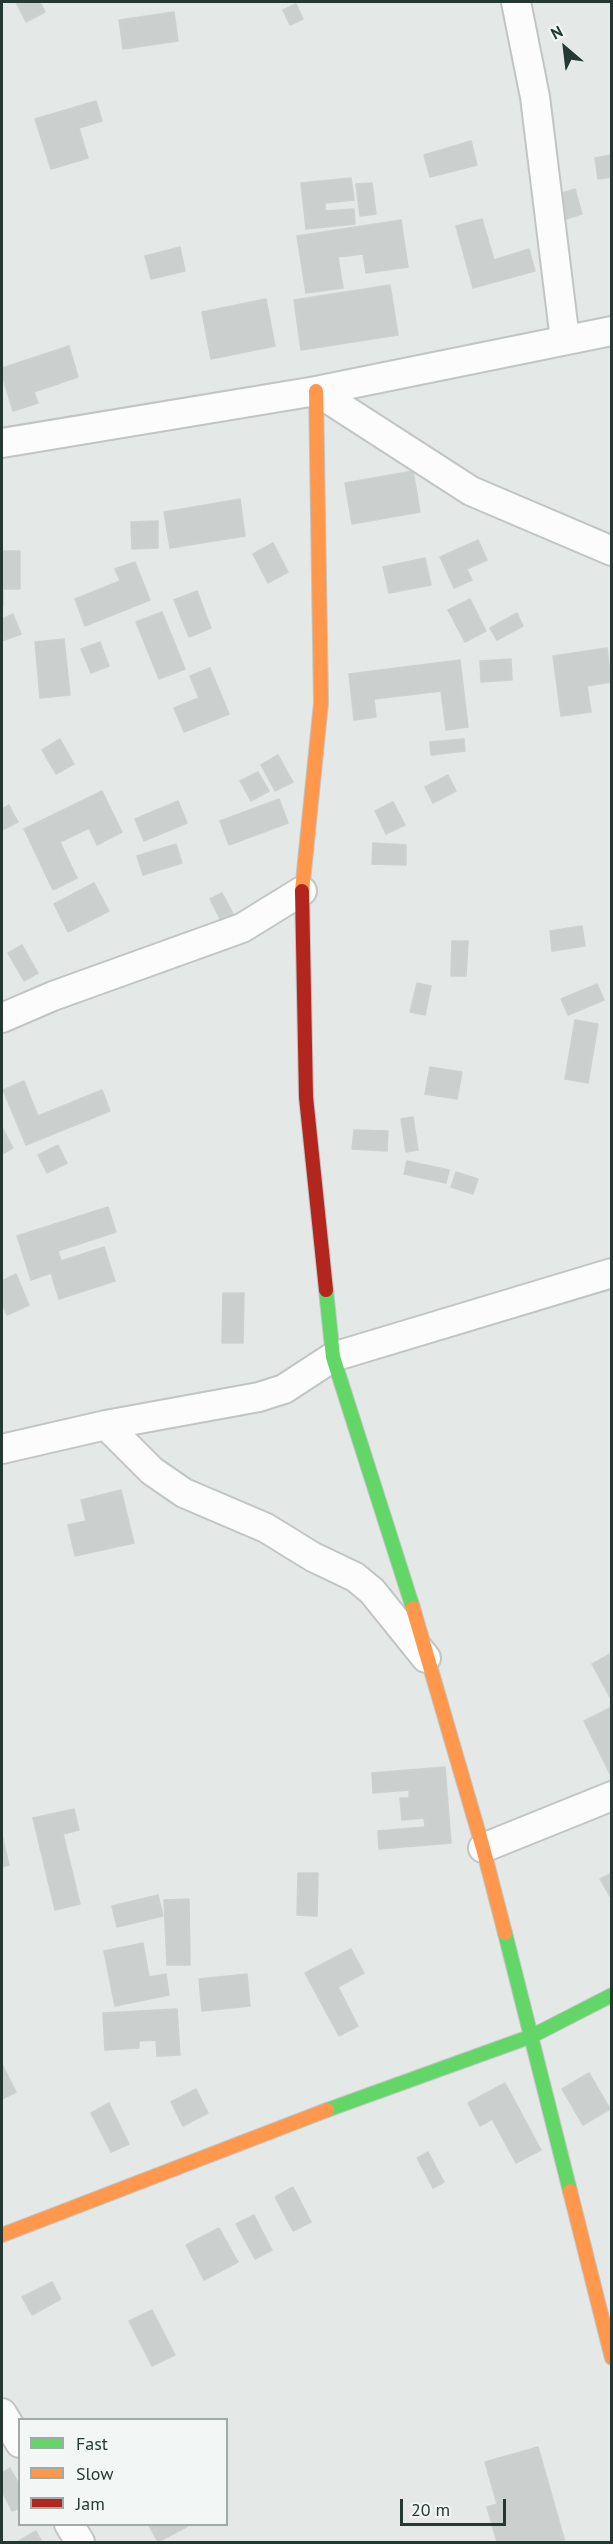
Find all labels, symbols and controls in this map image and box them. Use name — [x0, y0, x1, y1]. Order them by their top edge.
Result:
north arrow — [535, 18, 595, 78]
text: N — [547, 21, 566, 43]
legend — [18, 2418, 228, 2526]
text: Fast — [76, 2432, 108, 2455]
text: Slow — [76, 2462, 114, 2485]
scale bar — [403, 2487, 510, 2525]
text: Jam — [76, 2492, 105, 2515]
text: 20 m — [411, 2498, 450, 2521]

